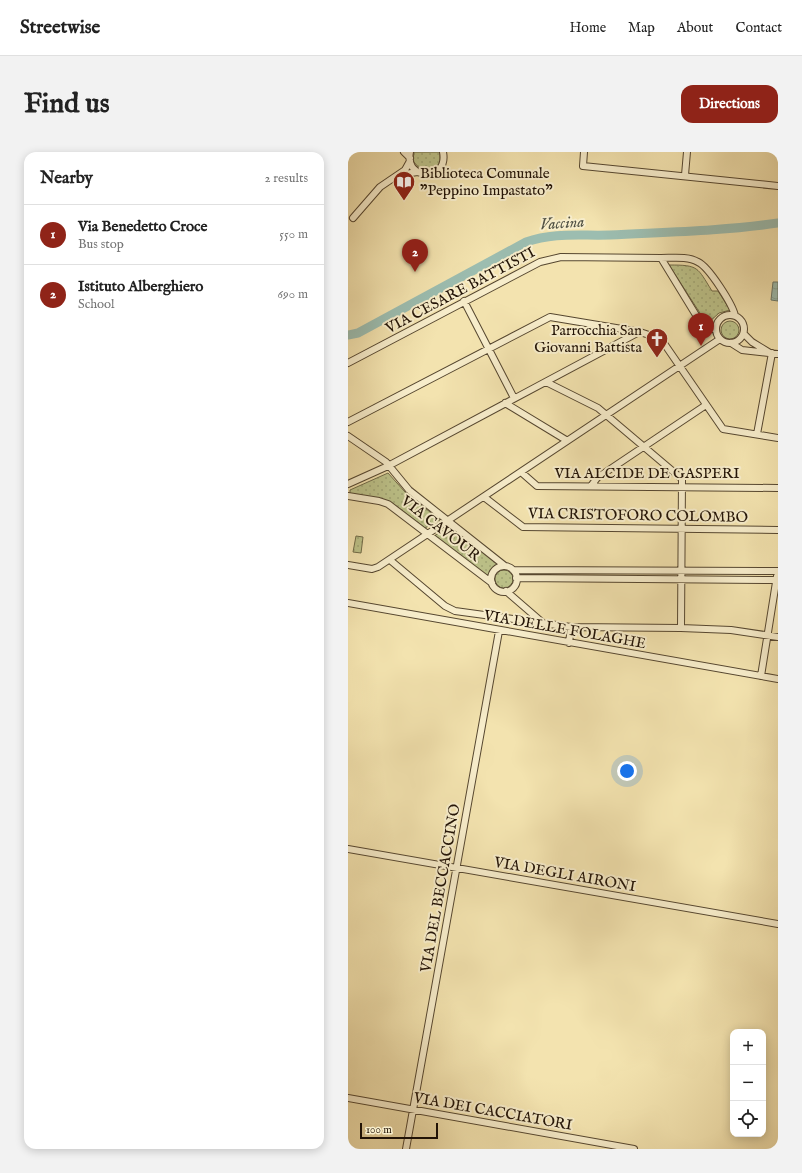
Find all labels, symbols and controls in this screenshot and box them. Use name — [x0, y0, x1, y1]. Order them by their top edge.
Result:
text: Streetwise — [20, 16, 100, 40]
text: Home — [570, 19, 606, 37]
text: Map — [628, 19, 655, 37]
text: About — [677, 19, 713, 37]
text: Contact — [735, 19, 782, 37]
button: Directions — [681, 85, 778, 123]
text: Find us — [24, 87, 110, 122]
place label: Biblioteca Comunale "Peppino Impastato" — [420, 164, 553, 200]
text: Nearby — [40, 168, 93, 189]
library icon: Biblioteca Comunale "Peppino Impastato" — [391, 169, 417, 202]
text: 2 results — [264, 170, 308, 187]
water label: Vaccina — [539, 212, 585, 236]
text: Via Benedetto Croce — [78, 217, 207, 236]
text: 1 — [51, 226, 55, 243]
text: 550 m — [279, 226, 308, 243]
text: Bus stop — [78, 236, 124, 253]
pin: 2 — [402, 239, 428, 272]
street label: VIA CESARE BATTISTI — [381, 243, 539, 338]
text: Istituto Alberghiero — [78, 277, 203, 296]
text: 2 — [50, 286, 56, 303]
text: 690 m — [278, 286, 308, 303]
text: School — [78, 296, 115, 313]
pin: 1 — [688, 313, 714, 346]
place label: Parrocchia San Giovanni Battista — [534, 321, 643, 357]
church icon: Parrocchia San Giovanni Battista — [644, 326, 670, 359]
street label: VIA ALCIDE DE GASPERI — [553, 464, 740, 483]
street label: VIA CAVOUR — [396, 491, 485, 566]
street label: VIA CRISTOFORO COLOMBO — [527, 504, 748, 527]
street label: VIA DELLE FOLAGHE — [481, 606, 648, 653]
your location — [617, 761, 637, 781]
street label: VIA DEL BECCACCINO — [416, 802, 465, 975]
street label: VIA DEGLI AIRONI — [492, 852, 638, 896]
map controls — [730, 1029, 766, 1137]
button: + — [730, 1029, 766, 1065]
button: − — [730, 1065, 766, 1101]
street label: VIA DEI CACCIATORI — [411, 1088, 574, 1135]
button: locate — [730, 1101, 766, 1137]
scale bar — [360, 1121, 438, 1140]
text: 100 m — [366, 1123, 392, 1137]

